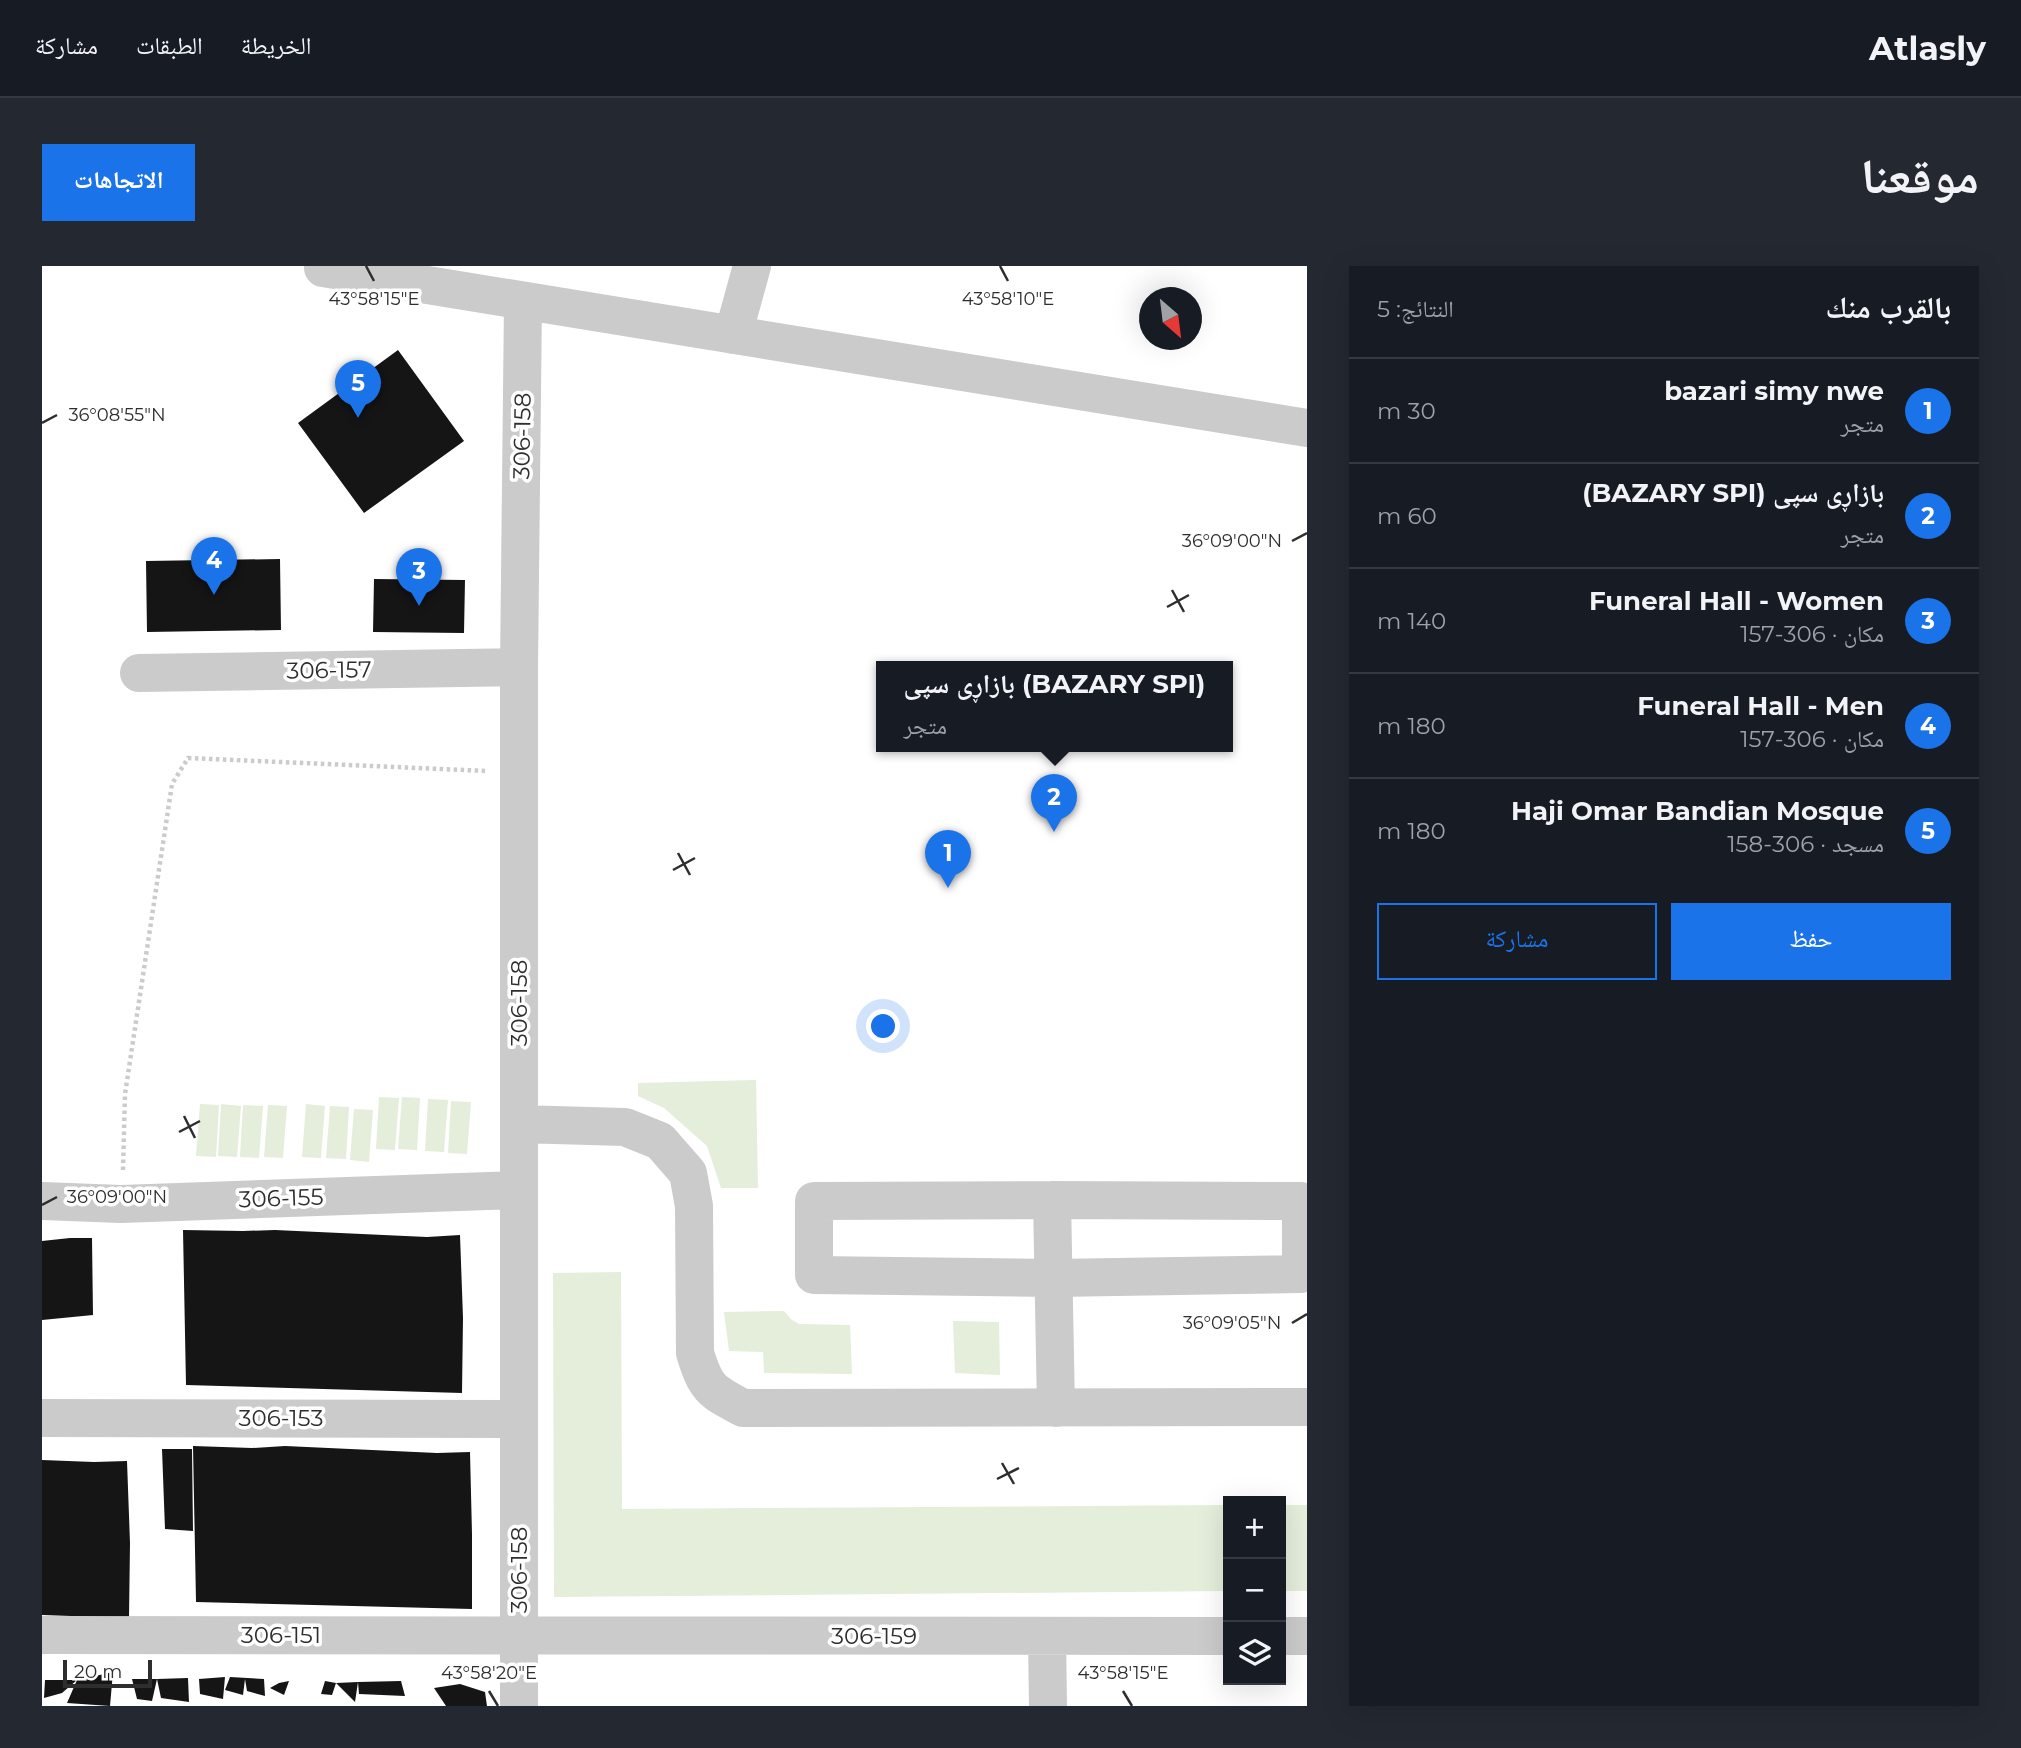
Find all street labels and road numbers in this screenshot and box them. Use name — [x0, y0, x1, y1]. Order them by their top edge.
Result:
street label: 306-158 — [507, 392, 537, 480]
street label: 306-157 — [286, 655, 372, 685]
street label: 306-158 — [505, 960, 533, 1046]
street label: 306-155 — [238, 1183, 324, 1213]
street label: 306-153 — [239, 1404, 323, 1432]
street label: 306-158 — [505, 1527, 533, 1613]
street label: 306-151 — [241, 1621, 321, 1649]
street label: 306-159 — [831, 1622, 917, 1650]

